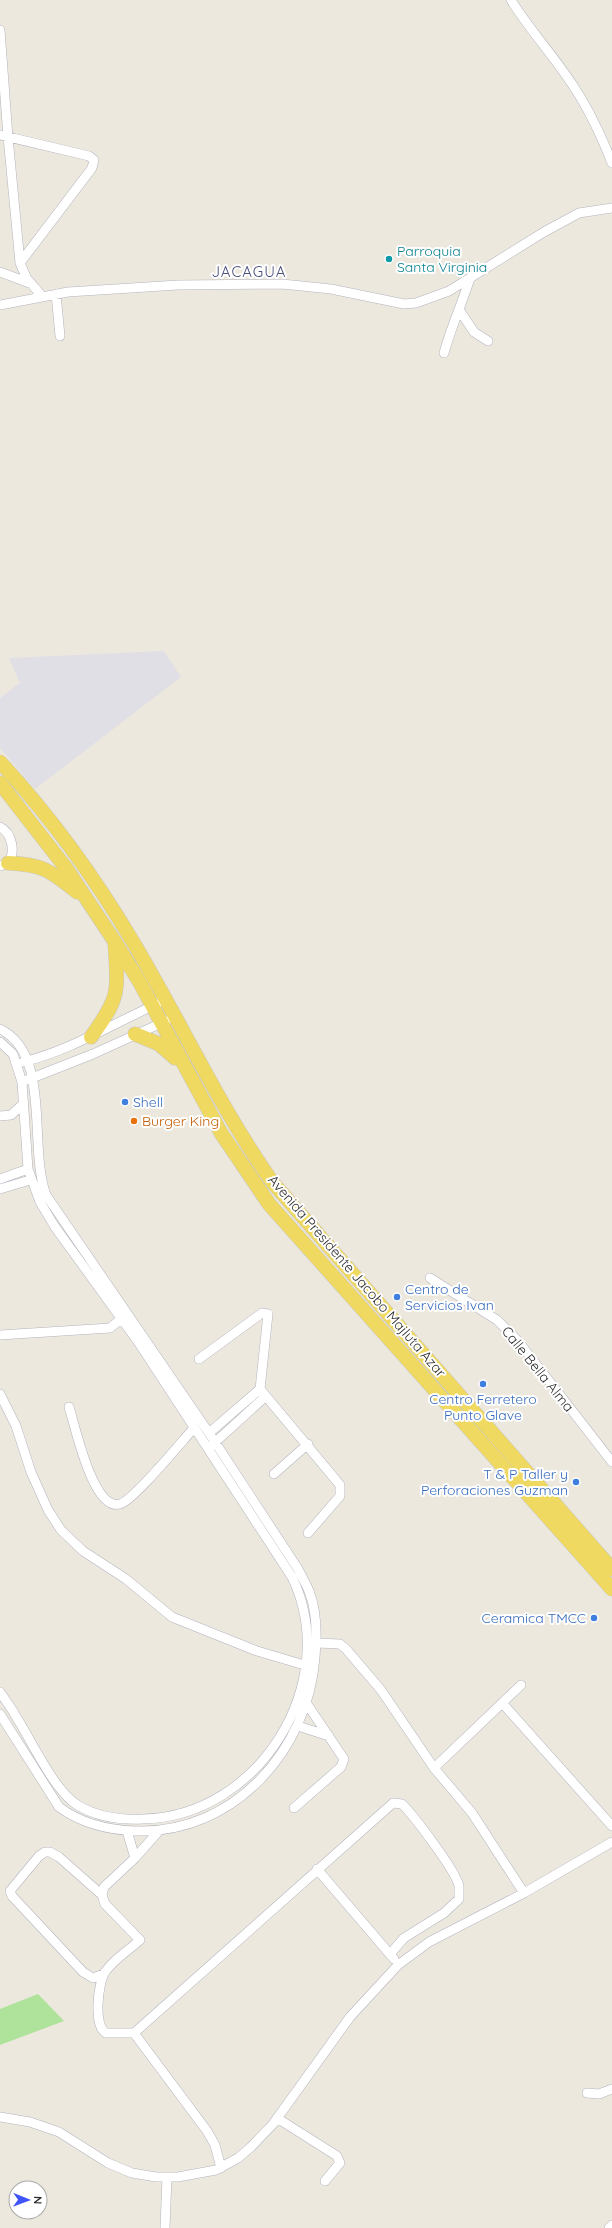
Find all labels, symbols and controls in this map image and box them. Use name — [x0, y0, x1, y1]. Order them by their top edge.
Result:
place label: Parroquia Santa Virginia — [397, 242, 487, 276]
marker: Parroquia Santa Virginia — [384, 254, 394, 264]
district label: JACAGUA — [211, 262, 287, 281]
place label: Shell — [133, 1093, 163, 1111]
marker: Shell — [120, 1097, 130, 1107]
place label: Burger King — [142, 1112, 219, 1130]
marker: Burger King — [129, 1116, 139, 1126]
street label: Avenida Presidente Jacobo Majluta Azar — [264, 1171, 450, 1381]
place label: Centro de Servicios Ivan — [405, 1280, 494, 1314]
marker: Centro de Servicios Ivan — [392, 1292, 402, 1302]
street label: Calle Bella Alma — [498, 1323, 578, 1415]
marker: Centro Ferretero Punto Glave — [478, 1379, 488, 1389]
place label: Centro Ferretero Punto Glave — [429, 1390, 537, 1424]
place label: T & P Taller y Perforaciones Guzman — [421, 1465, 568, 1499]
marker: T & P Taller y Perforaciones Guzman — [571, 1477, 581, 1487]
place label: Ceramica TMCC — [482, 1609, 586, 1627]
marker: Ceramica TMCC — [589, 1613, 599, 1623]
north arrow — [8, 2180, 48, 2220]
text: N — [31, 2196, 45, 2204]

